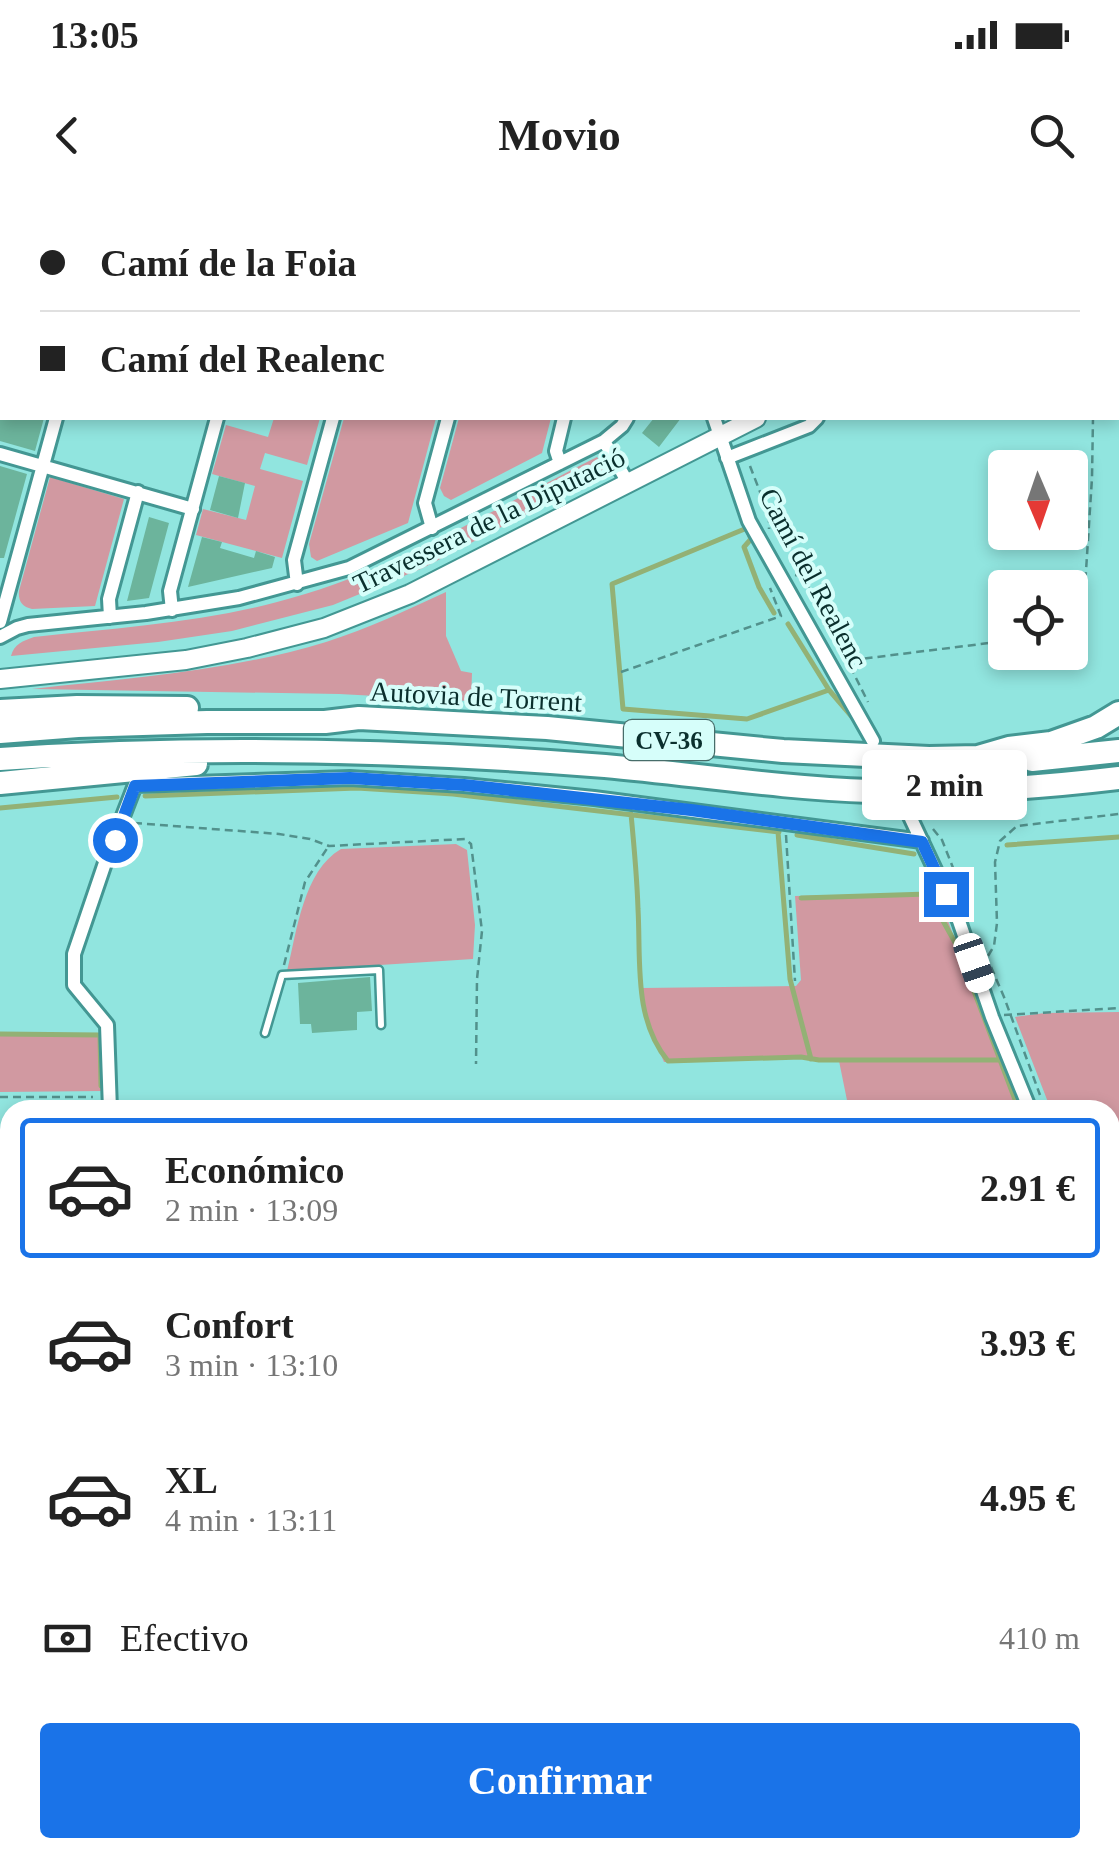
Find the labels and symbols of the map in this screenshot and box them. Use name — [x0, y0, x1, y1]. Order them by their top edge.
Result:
street label: Travessera de la Diputació — [348, 441, 630, 600]
north arrow — [988, 450, 1088, 550]
street label: Camí del Realenc — [753, 483, 874, 673]
street label: Autovia de Torrent — [369, 675, 583, 718]
road number: CV-36 — [624, 720, 714, 760]
callout: 2 min — [864, 749, 1028, 819]
route start — [93, 818, 138, 863]
route end — [924, 872, 969, 917]
car — [950, 930, 998, 996]

